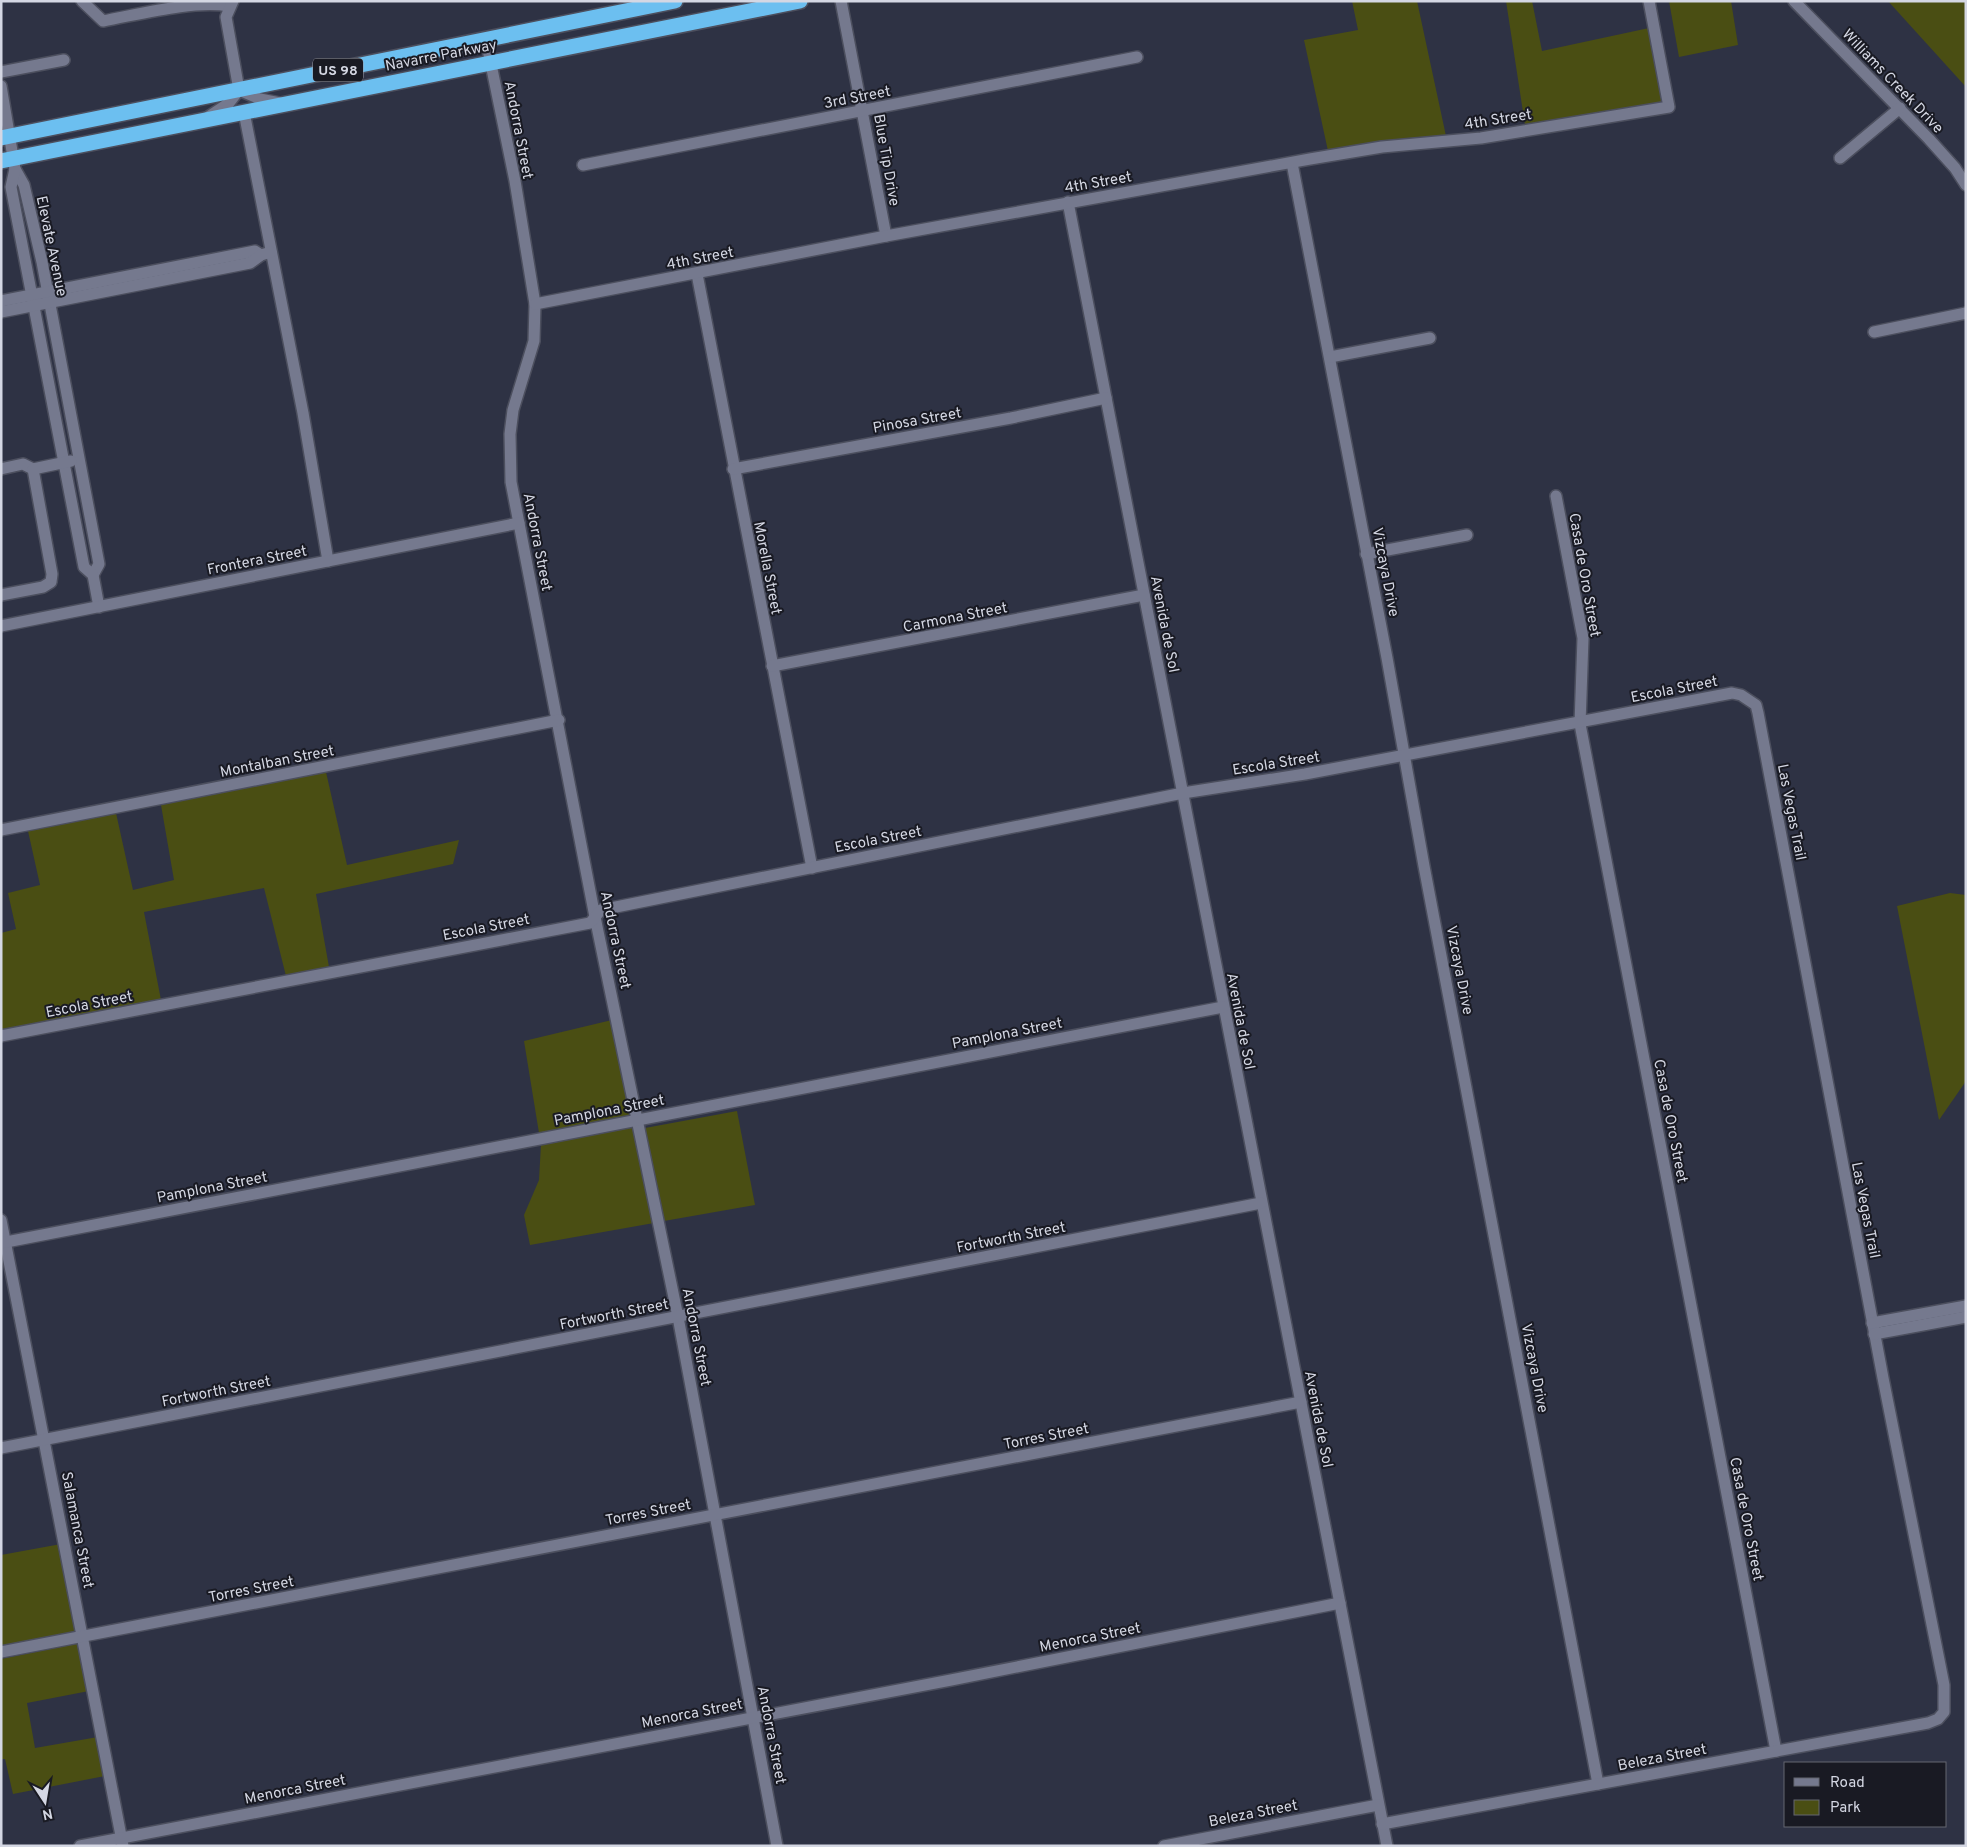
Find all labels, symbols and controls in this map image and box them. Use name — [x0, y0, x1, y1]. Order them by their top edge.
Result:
street label: Williams Creek Drive — [1837, 26, 1947, 138]
street label: Navarre Parkway — [384, 36, 499, 77]
road number: US 98 — [313, 58, 363, 82]
street label: Andorra Street — [499, 80, 536, 181]
street label: 3rd Street — [822, 83, 892, 114]
street label: 4th Street — [1463, 106, 1533, 135]
street label: Blue Tip Drive — [868, 113, 903, 208]
street label: 4th Street — [1063, 168, 1133, 199]
street label: Elevate Avenue — [31, 194, 70, 298]
street label: 4th Street — [665, 244, 735, 275]
street label: Pinosa Street — [871, 404, 963, 439]
street label: Andorra Street — [518, 492, 555, 593]
street label: Casa de Oro Street — [1563, 512, 1604, 639]
street label: Morella Street — [748, 520, 785, 616]
street label: Vizcaya Drive — [1367, 526, 1403, 619]
street label: Frontera Street — [206, 542, 309, 580]
street label: Avenida de Sol — [1145, 574, 1182, 674]
street label: Carmona Street — [901, 599, 1009, 638]
street label: Escola Street — [1629, 673, 1719, 708]
street label: Montalban Street — [219, 742, 336, 783]
street label: Escola Street — [1231, 748, 1321, 781]
street label: Las Vegas Trail — [1772, 762, 1809, 862]
street label: Escola Street — [833, 823, 923, 858]
street label: Andorra Street — [595, 890, 634, 991]
street label: Escola Street — [441, 911, 531, 946]
street label: Vizcaya Drive — [1441, 924, 1477, 1017]
street label: Avenida de Sol — [1221, 971, 1258, 1071]
street label: Escola Street — [44, 988, 134, 1023]
street label: Pamplona Street — [950, 1014, 1064, 1054]
street label: Casa de Oro Street — [1648, 1058, 1691, 1185]
street label: Pamplona Street — [552, 1091, 666, 1131]
street label: Las Vegas Trail — [1846, 1160, 1883, 1260]
street label: Pamplona Street — [155, 1168, 269, 1208]
street label: Fortworth Street — [955, 1219, 1067, 1258]
street label: Andorra Street — [677, 1287, 714, 1388]
street label: Fortworth Street — [558, 1296, 670, 1335]
street label: Vizcaya Drive — [1516, 1322, 1552, 1415]
street label: Avenida de Sol — [1299, 1369, 1336, 1469]
street label: Fortworth Street — [160, 1373, 272, 1412]
street label: Torres Street — [1002, 1420, 1091, 1455]
street label: Casa de Oro Street — [1724, 1456, 1767, 1583]
street label: Salamanca Street — [56, 1470, 97, 1590]
street label: Torres Street — [604, 1496, 693, 1531]
street label: Torres Street — [207, 1573, 296, 1608]
street label: Menorca Street — [1038, 1619, 1143, 1658]
street label: Andorra Street — [752, 1685, 789, 1786]
street label: Menorca Street — [640, 1695, 745, 1734]
street label: Beleza Street — [1616, 1741, 1708, 1776]
legend — [1784, 1762, 1947, 1827]
street label: Menorca Street — [243, 1771, 348, 1810]
text: Road — [1830, 1774, 1865, 1793]
north arrow — [20, 1777, 70, 1827]
street label: Beleza Street — [1207, 1797, 1299, 1832]
text: Park — [1830, 1799, 1861, 1818]
text: N — [41, 1804, 54, 1823]

